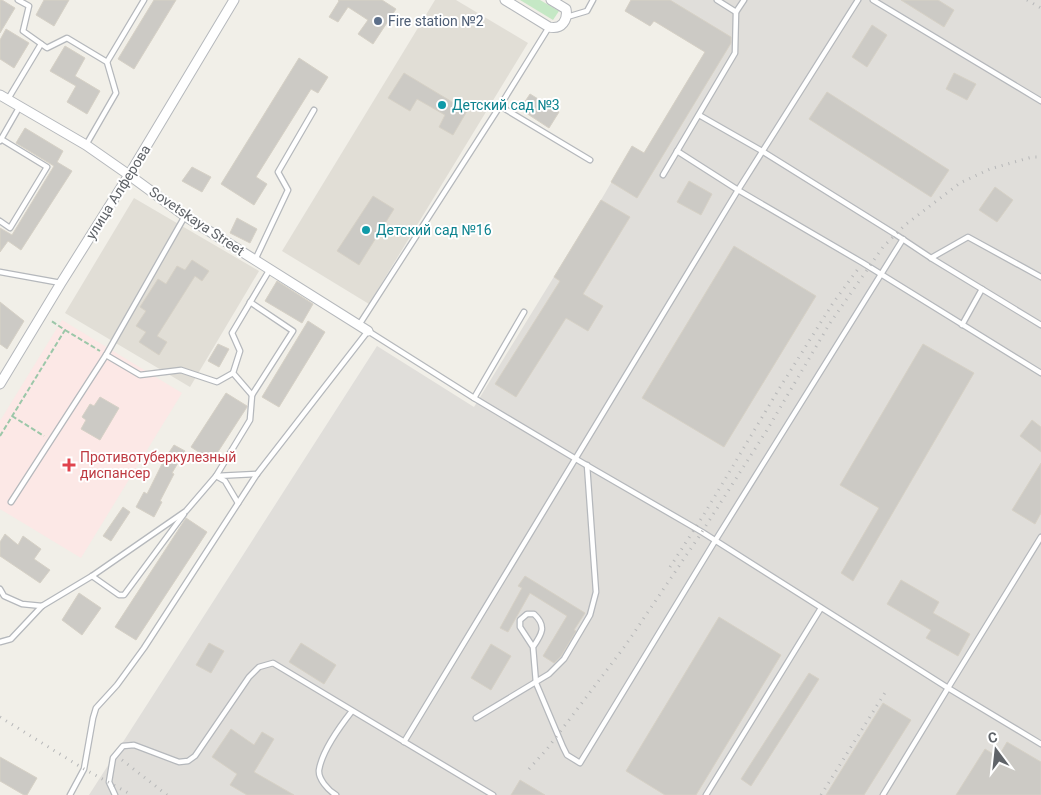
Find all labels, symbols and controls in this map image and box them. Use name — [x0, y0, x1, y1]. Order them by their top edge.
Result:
place label: Fire station №2 — [388, 13, 484, 29]
marker: Fire station №2 — [372, 15, 384, 27]
place label: Детский сад №3 — [452, 97, 560, 113]
marker: Детский сад №3 — [436, 99, 448, 111]
street label: улица Алферова — [83, 142, 153, 242]
street label: Sovetskaya Street — [146, 183, 248, 259]
place label: Детский сад №16 — [376, 222, 492, 238]
marker: Детский сад №16 — [360, 224, 372, 236]
place label: Противотуберкулезный диспансер — [80, 449, 236, 481]
marker: Противотуберкулезный диспансер — [62, 458, 76, 472]
north arrow — [971, 725, 1021, 775]
text: С — [986, 729, 999, 746]

